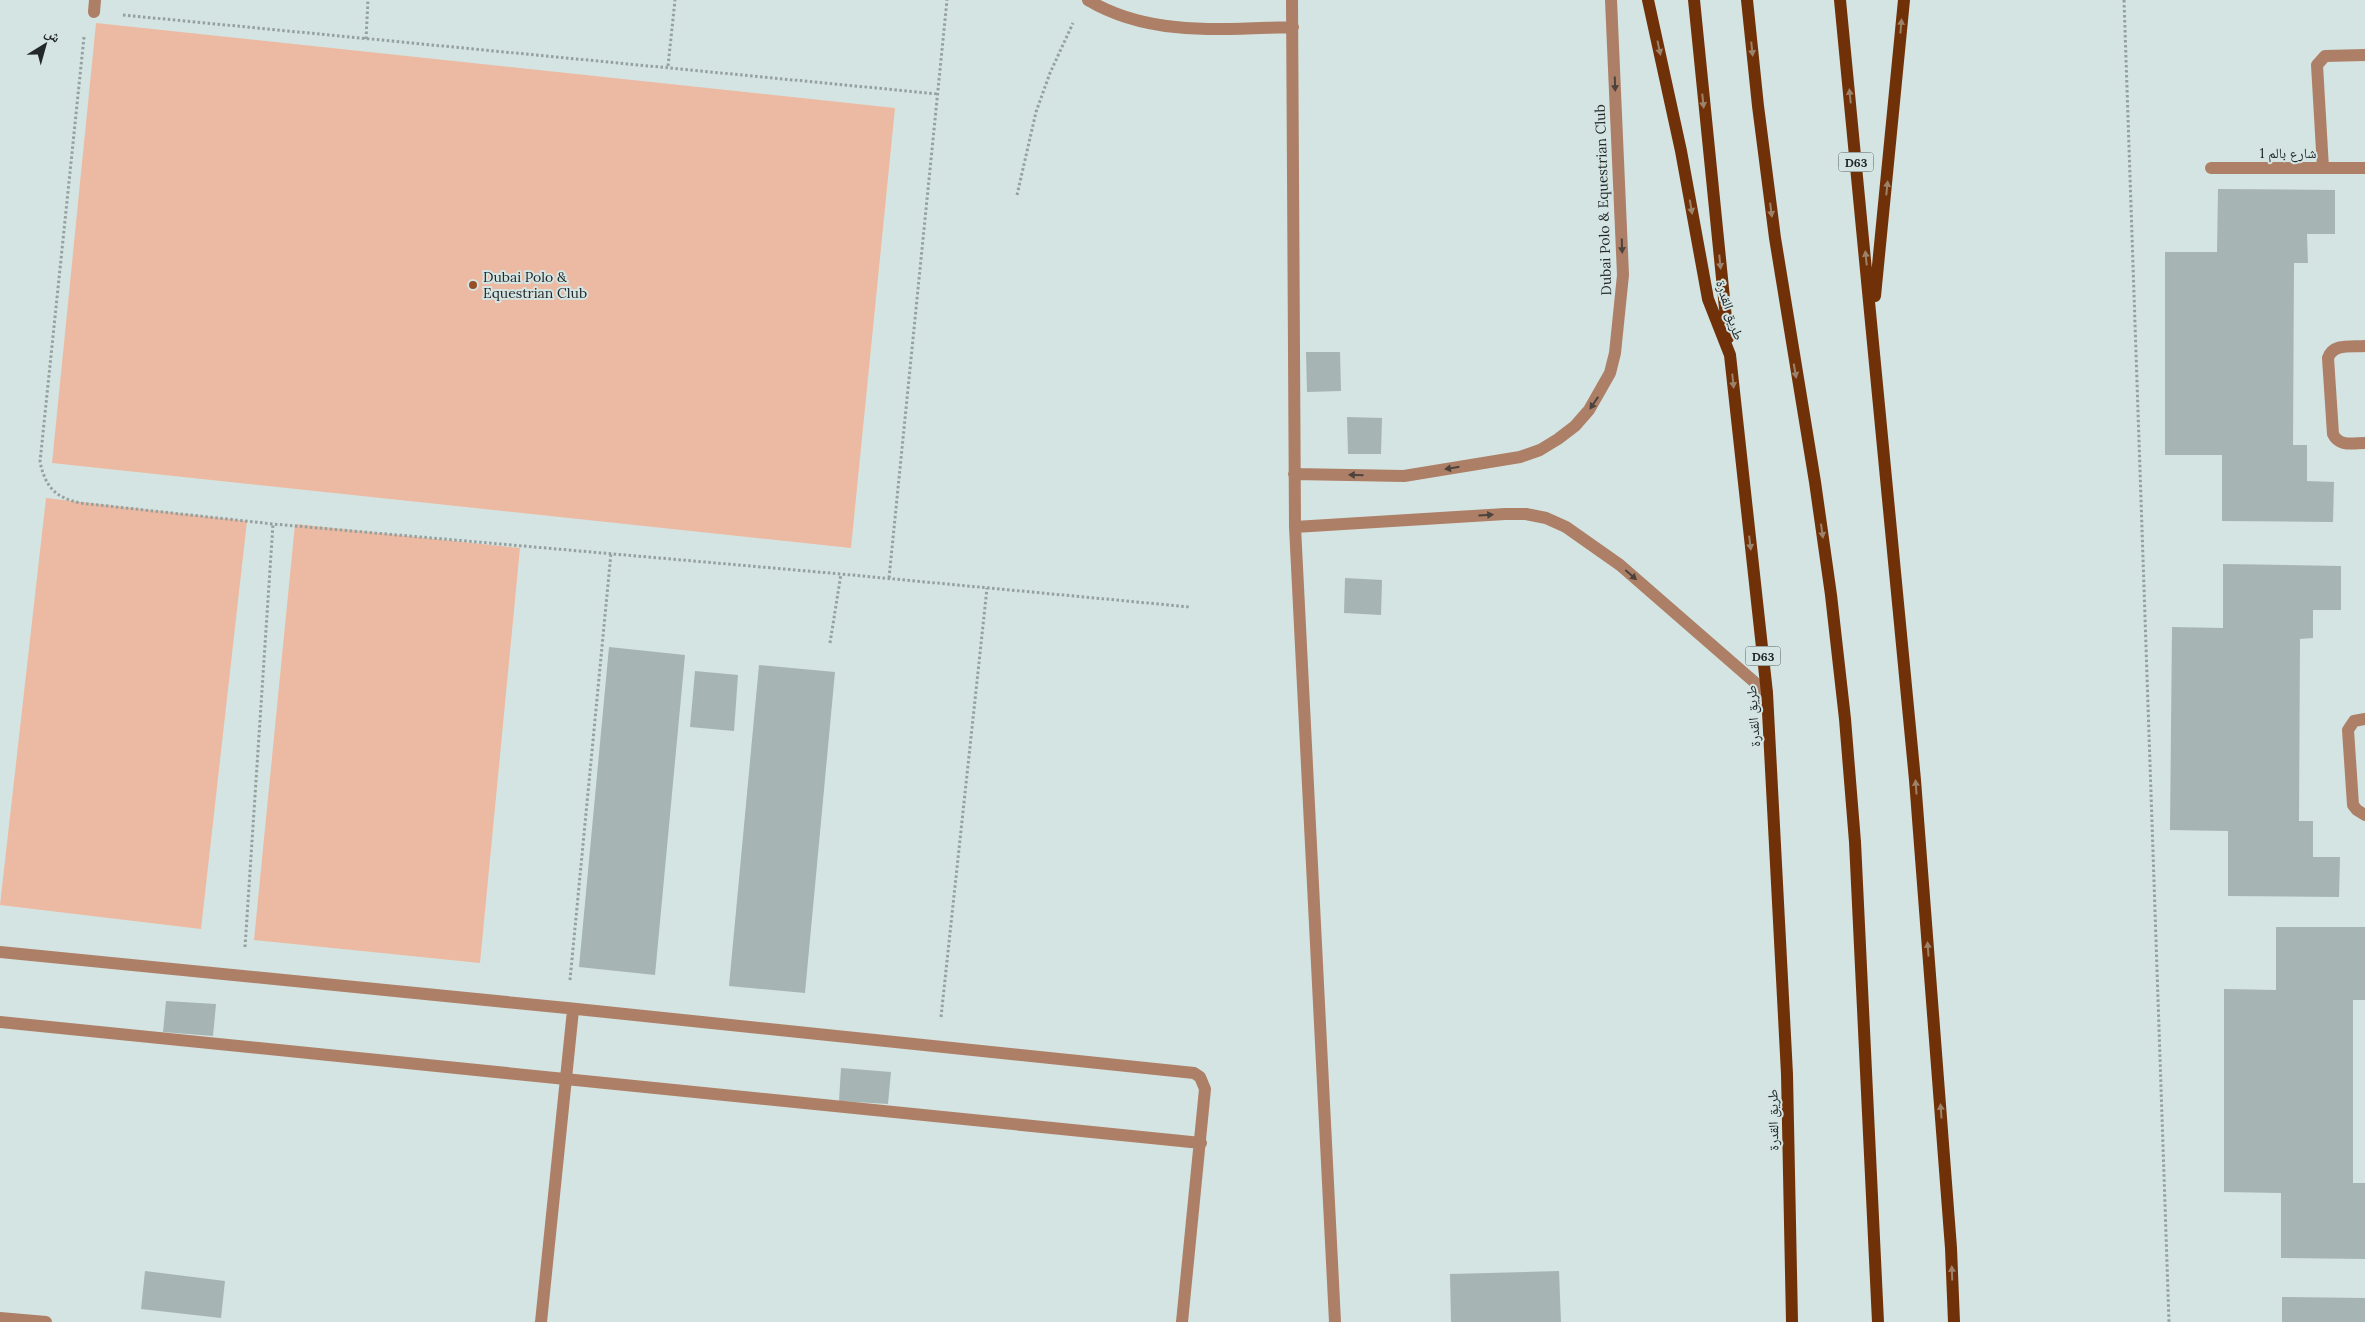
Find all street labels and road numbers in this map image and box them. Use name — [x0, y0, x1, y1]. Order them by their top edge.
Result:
street label: Dubai Polo & Equestrian Club — [1591, 104, 1615, 296]
street label: شارع بالم 1 — [2260, 144, 2316, 163]
road number: D63 — [1838, 152, 1874, 172]
street label: طريق القدرة — [1711, 278, 1748, 342]
road number: D63 — [1746, 646, 1780, 666]
street label: طريق القدرة — [1742, 684, 1765, 747]
street label: طريق القدرة — [1763, 1089, 1784, 1151]

